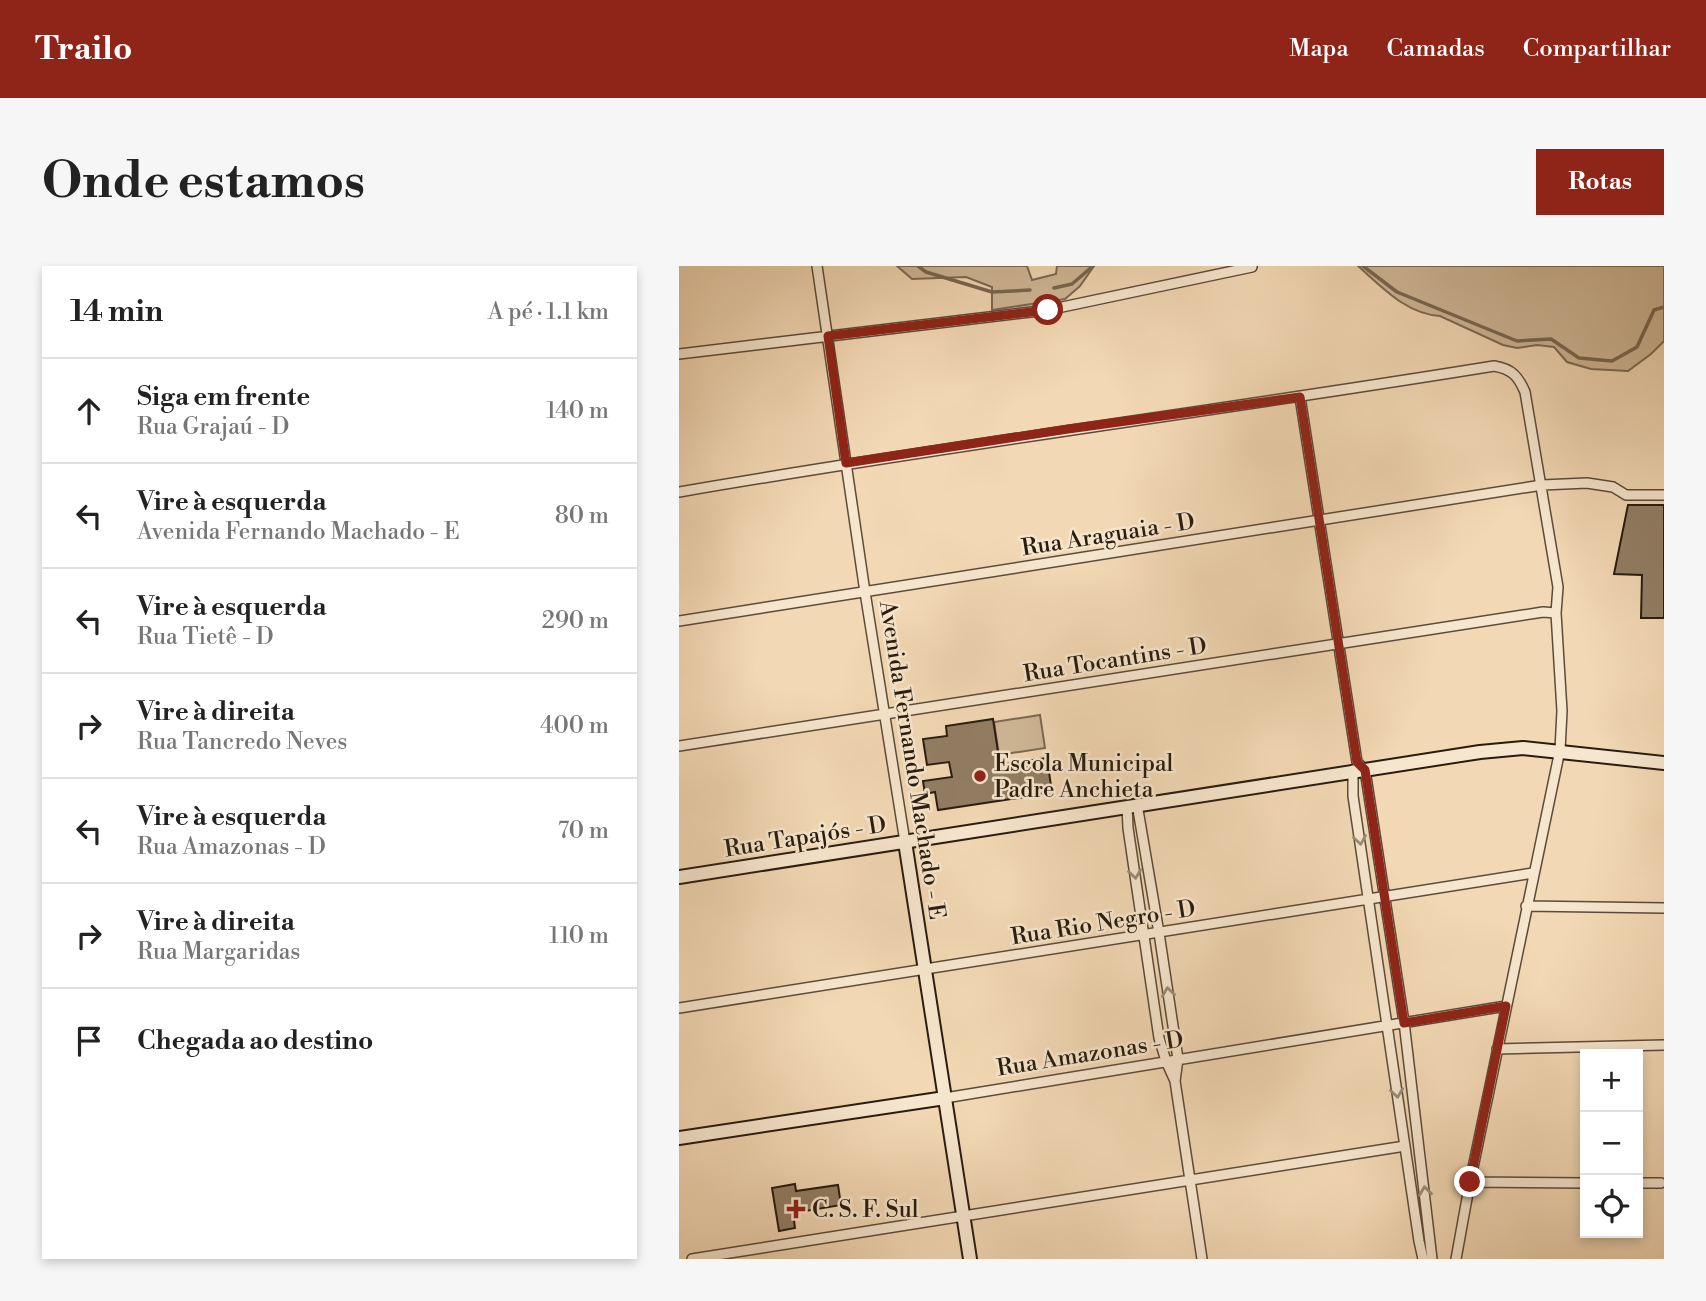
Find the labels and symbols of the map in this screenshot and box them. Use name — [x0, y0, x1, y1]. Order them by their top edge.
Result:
route start — [1032, 294, 1063, 325]
street label: Rua Araguaia - D — [1020, 507, 1197, 563]
street label: Avenida Fernando Machado - E — [873, 598, 951, 922]
street label: Rua Tocantins - D — [1021, 632, 1209, 688]
place label: Escola Municipal Padre Anchieta — [994, 750, 1174, 804]
marker: Escola Municipal Padre Anchieta — [972, 768, 988, 784]
street label: Rua Tapajós - D — [722, 810, 888, 864]
one-way arrow — [1352, 834, 1367, 845]
one-way arrow — [1127, 868, 1142, 880]
street label: Rua Rio Negro - D — [1009, 895, 1197, 951]
one-way arrow — [1160, 986, 1175, 998]
street label: Rua Amazonas - D — [995, 1025, 1186, 1083]
one-way arrow — [1390, 1087, 1405, 1099]
route end — [1454, 1166, 1485, 1197]
one-way arrow — [1418, 1185, 1433, 1197]
place label: C. S. F. Sul — [812, 1196, 919, 1224]
marker: C. S. F. Sul — [786, 1199, 806, 1219]

